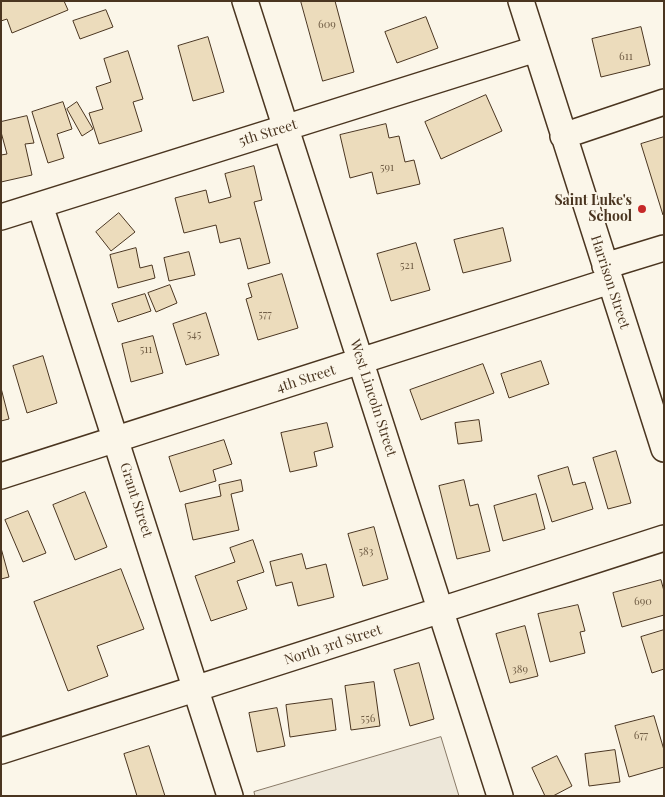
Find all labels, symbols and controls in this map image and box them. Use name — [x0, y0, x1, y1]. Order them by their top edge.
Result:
house number: 609 — [318, 18, 336, 32]
house number: 611 — [619, 50, 633, 64]
street label: 5th Street — [237, 116, 299, 150]
house number: 591 — [380, 161, 394, 175]
place label: Saint Luke's School — [554, 193, 632, 226]
marker: Saint Luke's School — [636, 203, 648, 215]
street label: Harrison Street — [587, 233, 633, 331]
house number: 521 — [400, 259, 414, 273]
house number: 577 — [258, 308, 272, 322]
house number: 545 — [187, 328, 201, 342]
street label: West Lincoln Street — [346, 337, 400, 459]
house number: 511 — [140, 343, 152, 357]
street label: 4th Street — [274, 362, 338, 396]
street label: Grant Street — [116, 461, 156, 539]
house number: 583 — [358, 545, 374, 559]
house number: 690 — [634, 595, 652, 609]
street label: North 3rd Street — [282, 621, 384, 669]
house number: 389 — [512, 663, 528, 677]
house number: 556 — [361, 712, 375, 726]
house number: 677 — [634, 729, 648, 743]

